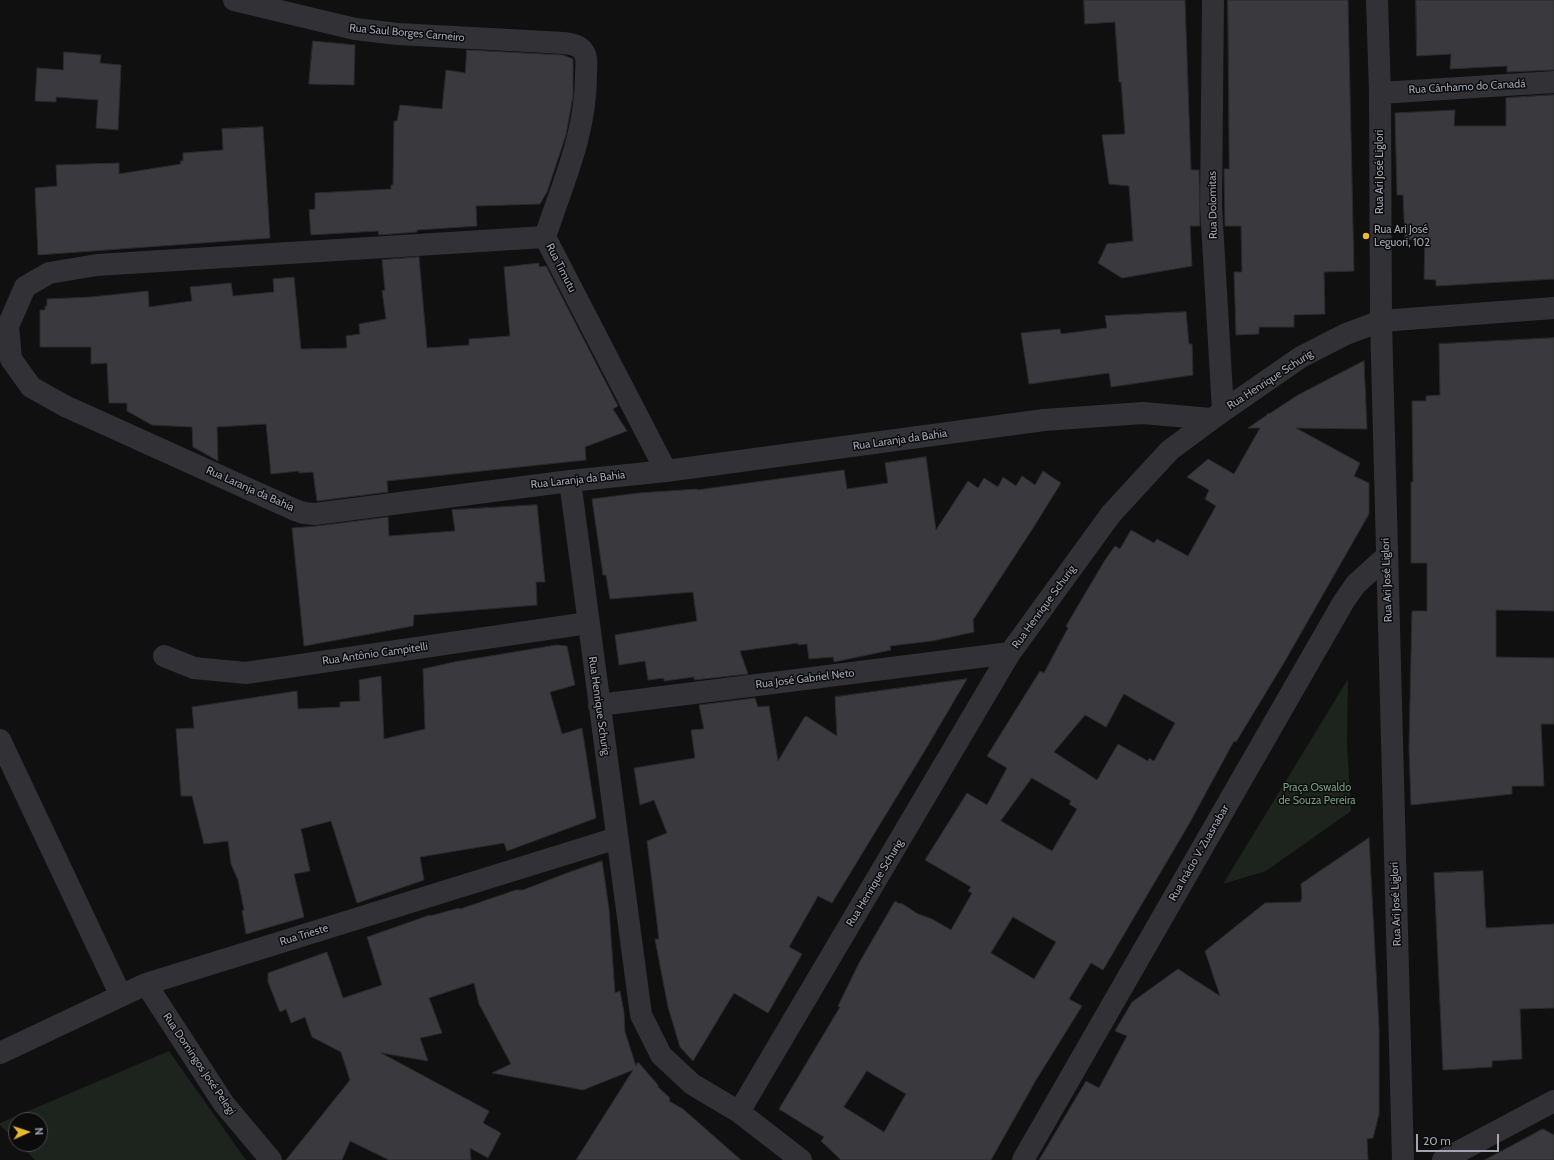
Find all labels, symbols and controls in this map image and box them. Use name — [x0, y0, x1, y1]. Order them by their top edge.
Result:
street label: Rua Saul Borges Carneiro — [349, 21, 465, 45]
street label: Rua Cânhamo do Canadá — [1408, 77, 1526, 97]
street label: Rua Ari José Liglori — [1373, 130, 1387, 214]
street label: Rua Dolomitas — [1206, 171, 1220, 239]
place label: Rua Ari José Leguori, 102 — [1374, 223, 1430, 249]
marker: Rua Ari José Leguori, 102 — [1361, 231, 1371, 241]
street label: Rua Timutu — [543, 241, 579, 295]
street label: Rua Henrique Schurig — [1225, 347, 1315, 413]
street label: Rua Laranja da Bahia — [852, 427, 948, 453]
street label: Rua Laranja da Bahia — [204, 464, 296, 514]
street label: Rua Laranja da Bahia — [530, 468, 626, 492]
street label: Rua Ari José Liglori — [1379, 538, 1395, 622]
street label: Rua Henrique Schurig — [1009, 563, 1079, 651]
street label: Rua Antônio Campitelli — [321, 640, 429, 668]
street label: Rua Henrique Schurig — [586, 656, 612, 756]
street label: Rua José Gabriel Neto — [755, 666, 855, 692]
park label: Praça Oswaldo de Souza Pereira — [1278, 781, 1356, 807]
street label: Rua Inácio V. Zuasnabar — [1166, 803, 1232, 903]
street label: Rua Henrique Schurig — [844, 837, 906, 929]
street label: Rua Ari José Liglori — [1388, 862, 1404, 946]
street label: Rua Trieste — [278, 921, 330, 949]
street label: Rua Domingos José Pelegi — [160, 1011, 238, 1117]
north arrow — [8, 1112, 48, 1152]
scale bar — [1418, 1126, 1501, 1152]
text: N — [32, 1127, 46, 1136]
text: 20 m — [1423, 1133, 1451, 1148]

